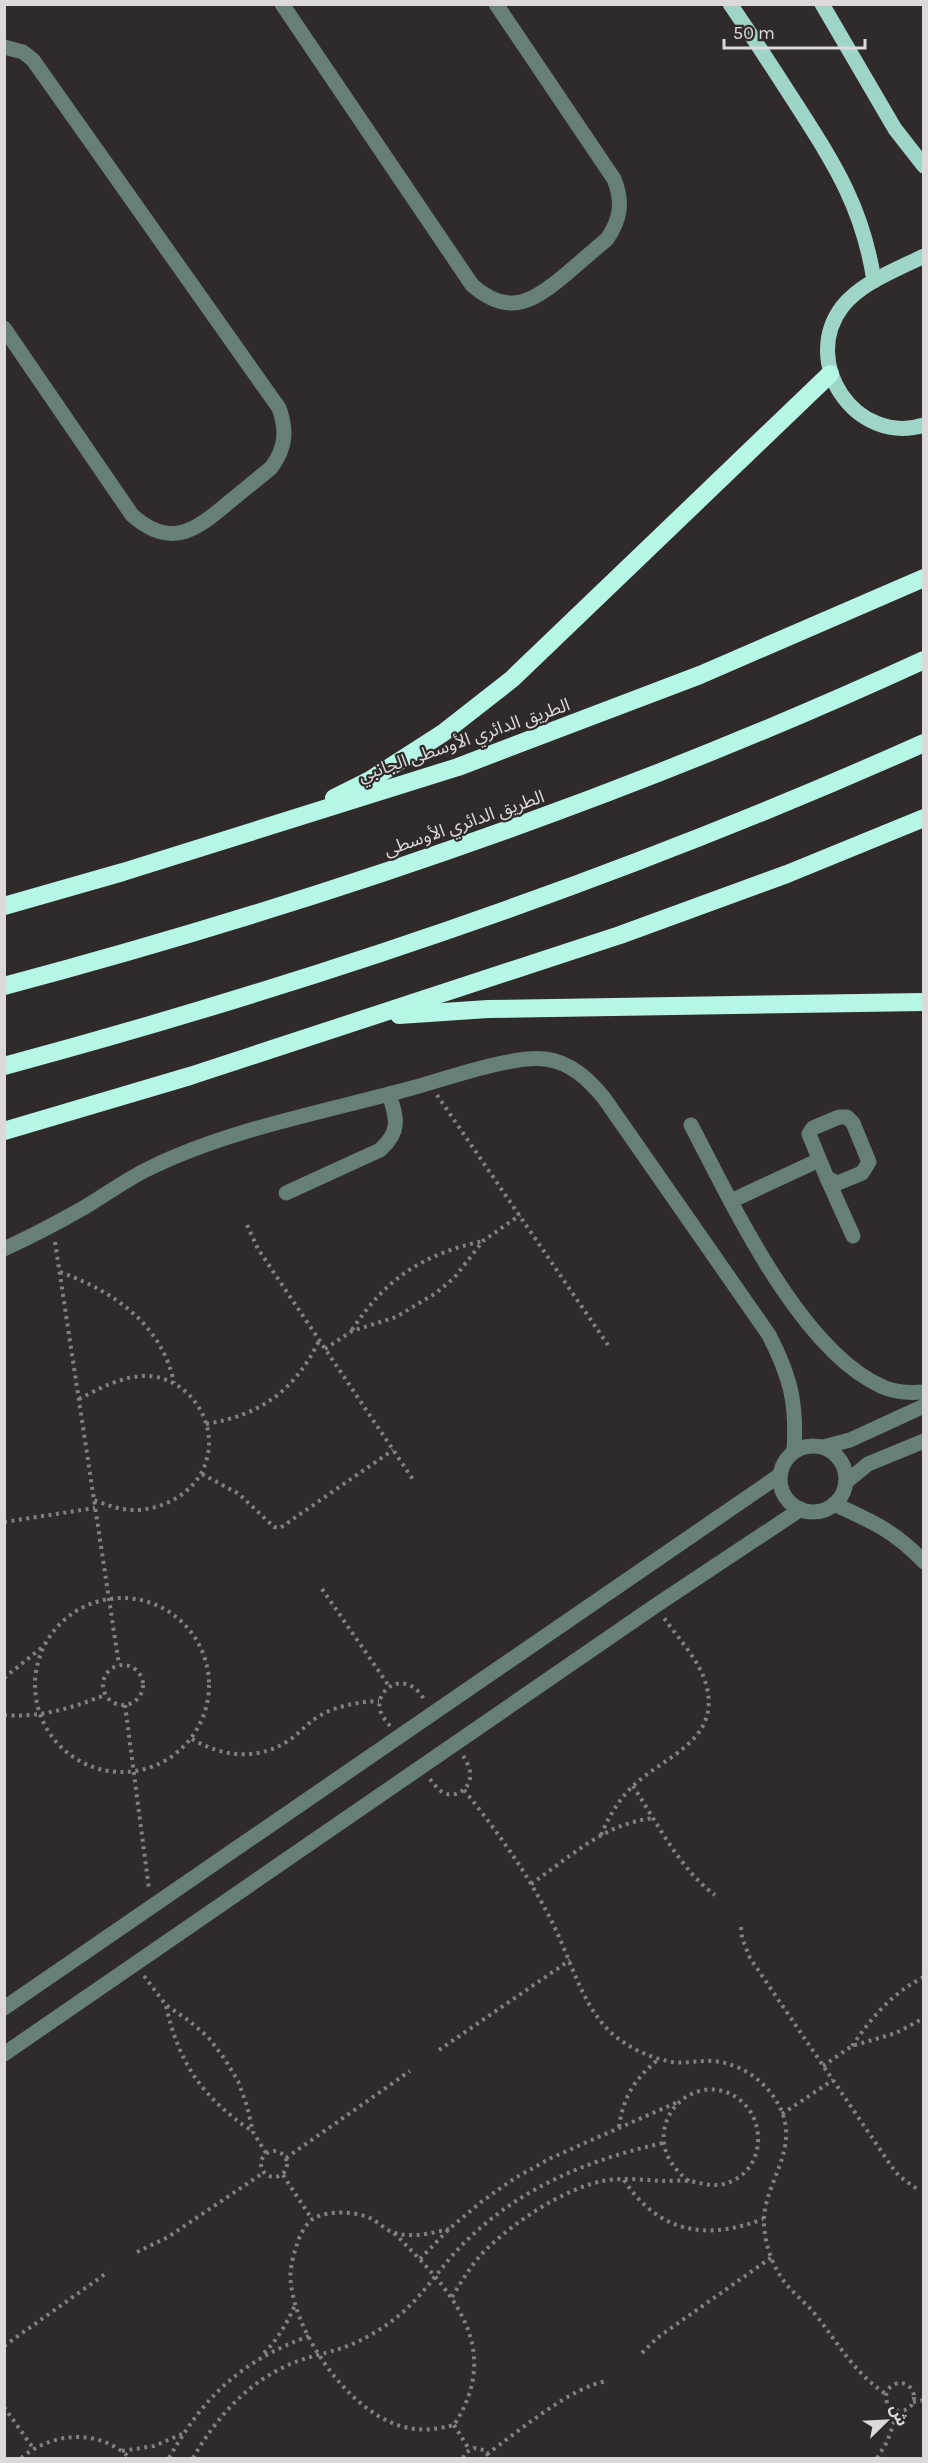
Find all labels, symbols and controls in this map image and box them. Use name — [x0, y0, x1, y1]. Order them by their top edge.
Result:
scale bar — [724, 12, 865, 50]
text: 50 m — [733, 22, 775, 44]
street label: الطريق الدائري الأوسطى الجانبي — [355, 693, 573, 789]
street label: الطريق الدائري الأوسطى — [381, 785, 548, 863]
north arrow — [856, 2391, 916, 2451]
text: ش — [886, 2401, 912, 2429]

